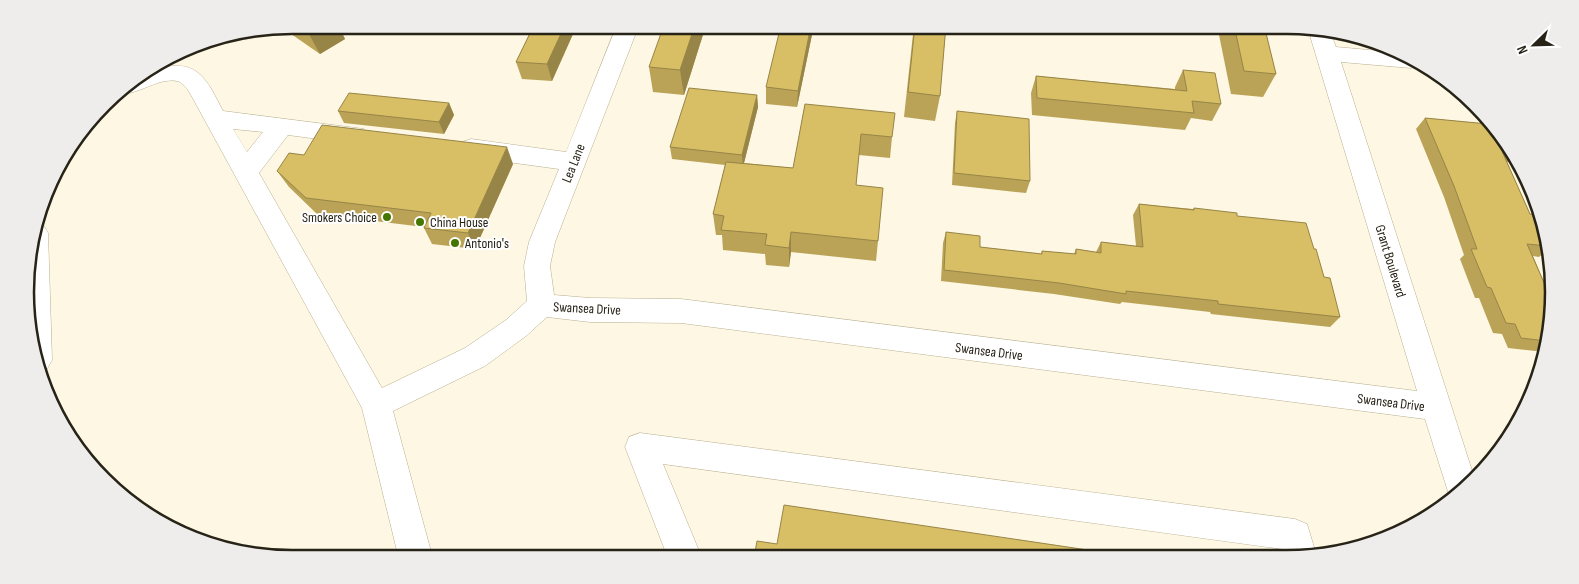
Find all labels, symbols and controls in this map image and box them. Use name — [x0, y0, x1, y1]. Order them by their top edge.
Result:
north arrow — [1509, 20, 1559, 70]
text: N — [1513, 43, 1532, 57]
street label: Lea Lane — [558, 141, 589, 185]
place label: Smokers Choice — [302, 209, 377, 226]
marker: Smokers Choice — [381, 211, 393, 223]
place label: China House — [430, 214, 488, 231]
marker: China House — [414, 216, 426, 228]
street label: Grant Boulevard — [1371, 223, 1410, 300]
place label: Antonio's — [464, 235, 509, 252]
marker: Antonio's — [449, 237, 461, 249]
street label: Swansea Drive — [553, 298, 621, 319]
street label: Swansea Drive — [954, 339, 1024, 364]
street label: Swansea Drive — [1356, 390, 1426, 415]

